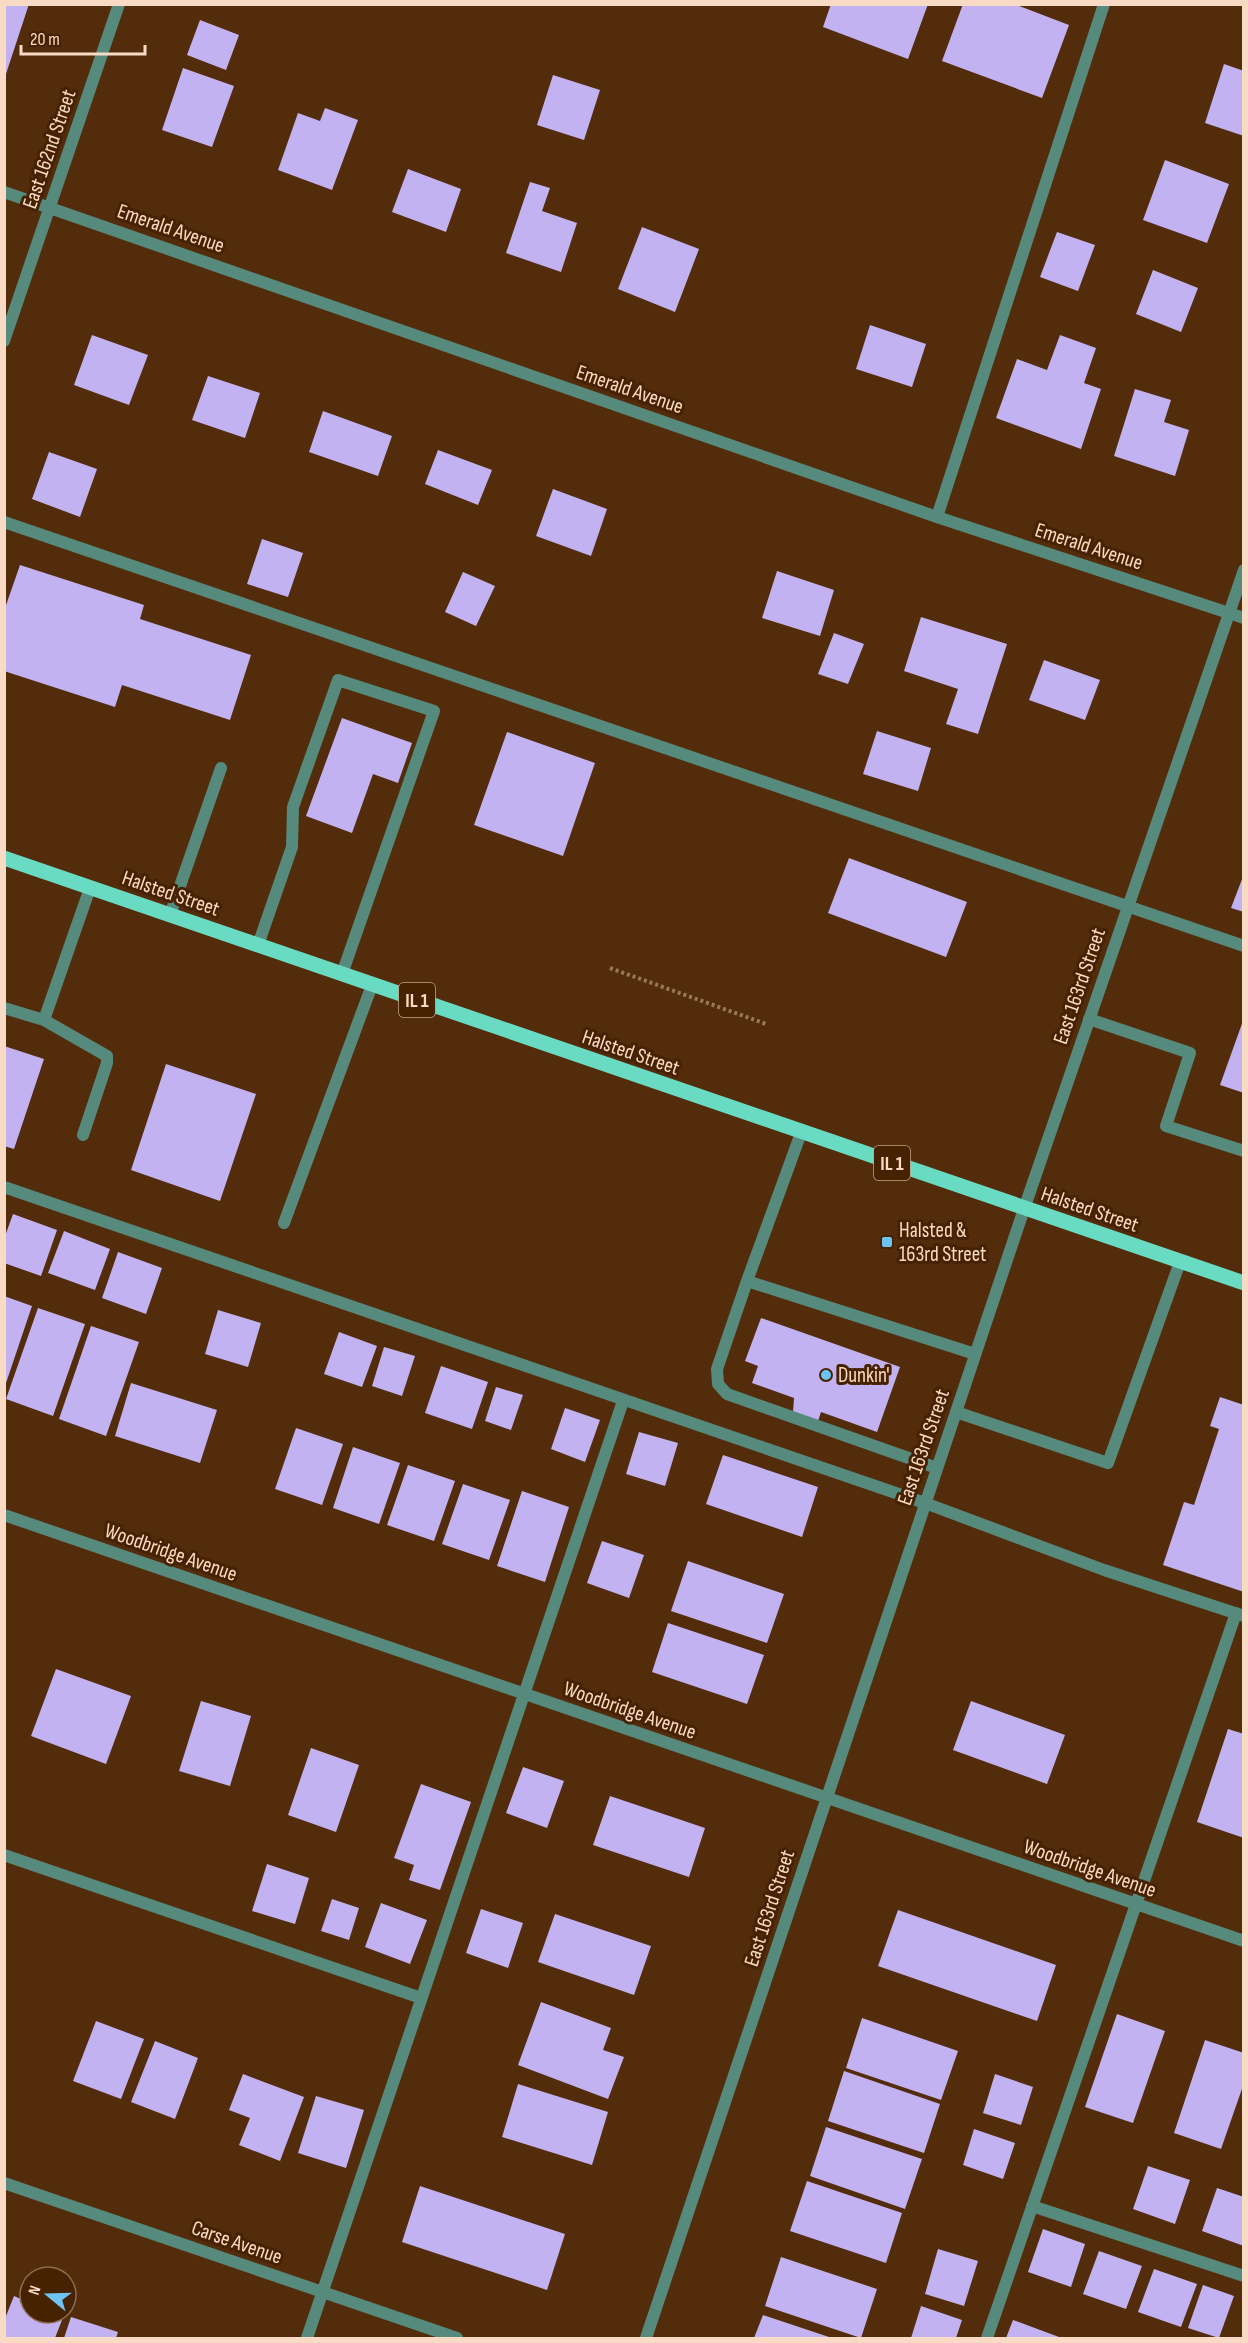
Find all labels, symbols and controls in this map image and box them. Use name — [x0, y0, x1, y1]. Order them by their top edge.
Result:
scale bar — [21, 18, 146, 56]
text: 20 m — [30, 29, 60, 50]
street label: East 162nd Street — [17, 86, 82, 212]
street label: Emerald Avenue — [114, 198, 228, 258]
street label: Emerald Avenue — [573, 359, 687, 419]
street label: Emerald Avenue — [1032, 517, 1146, 576]
street label: Halsted Street — [119, 865, 223, 922]
street label: East 163rd Street — [1048, 925, 1111, 1048]
road number: IL 1 — [399, 983, 435, 1017]
street label: Halsted Street — [579, 1024, 683, 1081]
road number: IL 1 — [874, 1146, 910, 1180]
street label: Halsted Street — [1038, 1181, 1142, 1238]
place label: Halsted & 163rd Street — [899, 1218, 986, 1267]
marker: Halsted & 163rd Street — [880, 1235, 894, 1249]
place label: Dunkin' — [838, 1363, 890, 1388]
marker: Dunkin' — [819, 1368, 833, 1382]
street label: East 163rd Street — [892, 1386, 955, 1509]
street label: Woodbridge Avenue — [101, 1518, 240, 1587]
street label: Woodbridge Avenue — [560, 1676, 699, 1745]
street label: Woodbridge Avenue — [1020, 1834, 1159, 1903]
street label: East 163rd Street — [739, 1847, 800, 1970]
street label: Carse Avenue — [188, 2215, 285, 2270]
north arrow — [18, 2265, 78, 2325]
text: N — [25, 2283, 46, 2298]

